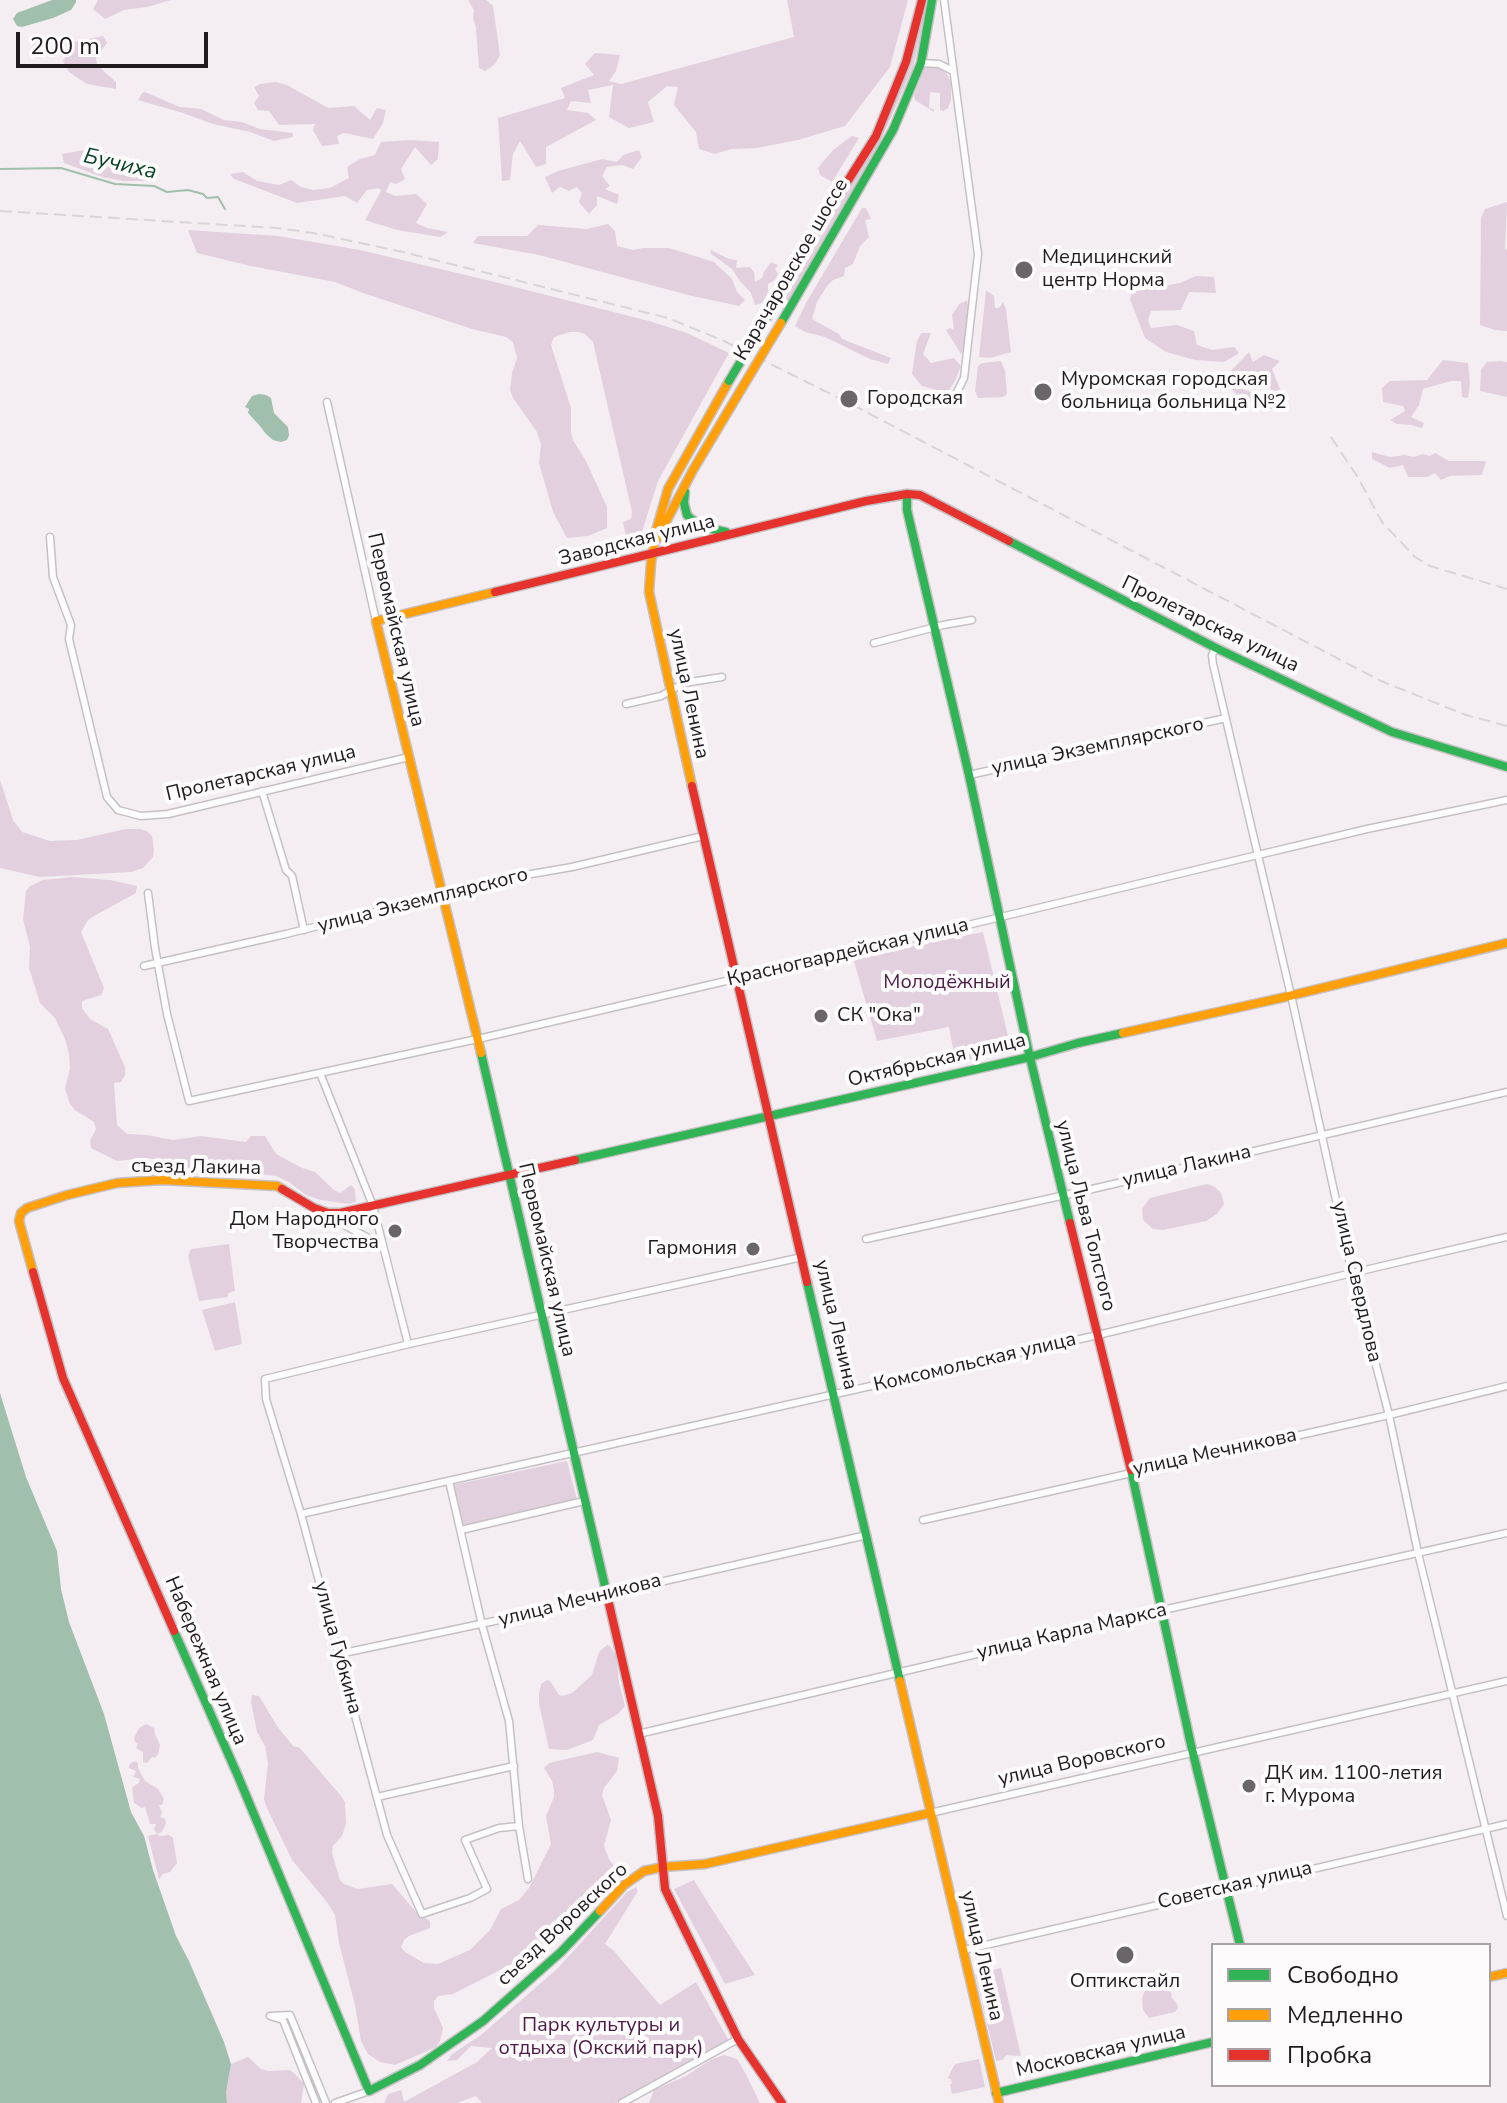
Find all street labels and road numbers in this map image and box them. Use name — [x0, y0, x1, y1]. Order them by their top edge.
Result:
street label: Карачаровское шоссе — [730, 175, 854, 365]
street label: Заводская улица — [556, 510, 718, 572]
street label: Первомайская улица — [361, 531, 429, 729]
street label: Пролетарская улица — [1117, 572, 1303, 678]
street label: улица Ленина — [662, 627, 714, 761]
street label: улица Экземплярского — [990, 713, 1206, 781]
street label: Пролетарская улица — [164, 740, 358, 808]
street label: улица Экземплярского — [315, 863, 531, 939]
street label: Красногвардейская улица — [725, 914, 971, 992]
street label: Октябрьская улица — [846, 1029, 1028, 1093]
street label: улица Льва Толстого — [1050, 1118, 1120, 1314]
street label: улица Лакина — [1120, 1141, 1254, 1193]
street label: съезд Лакина — [131, 1155, 261, 1181]
street label: Первомайская улица — [512, 1161, 580, 1359]
street label: улица Свердлова — [1326, 1199, 1386, 1365]
street label: улица Ленина — [808, 1258, 862, 1392]
street label: Комсомольская улица — [871, 1328, 1079, 1398]
street label: улица Мечникова — [1131, 1424, 1299, 1482]
street label: улица Мечникова — [496, 1569, 664, 1633]
street label: Набережная улица — [159, 1573, 251, 1749]
street label: улица Губкина — [308, 1579, 366, 1717]
street label: улица Карла Маркса — [975, 1598, 1169, 1666]
street label: улица Воровского — [996, 1730, 1168, 1792]
street label: Советская улица — [1155, 1857, 1315, 1915]
street label: съезд Воровского — [493, 1858, 633, 1992]
street label: улица Ленина — [954, 1889, 1008, 2023]
street label: Московская улица — [1014, 2021, 1188, 2083]

